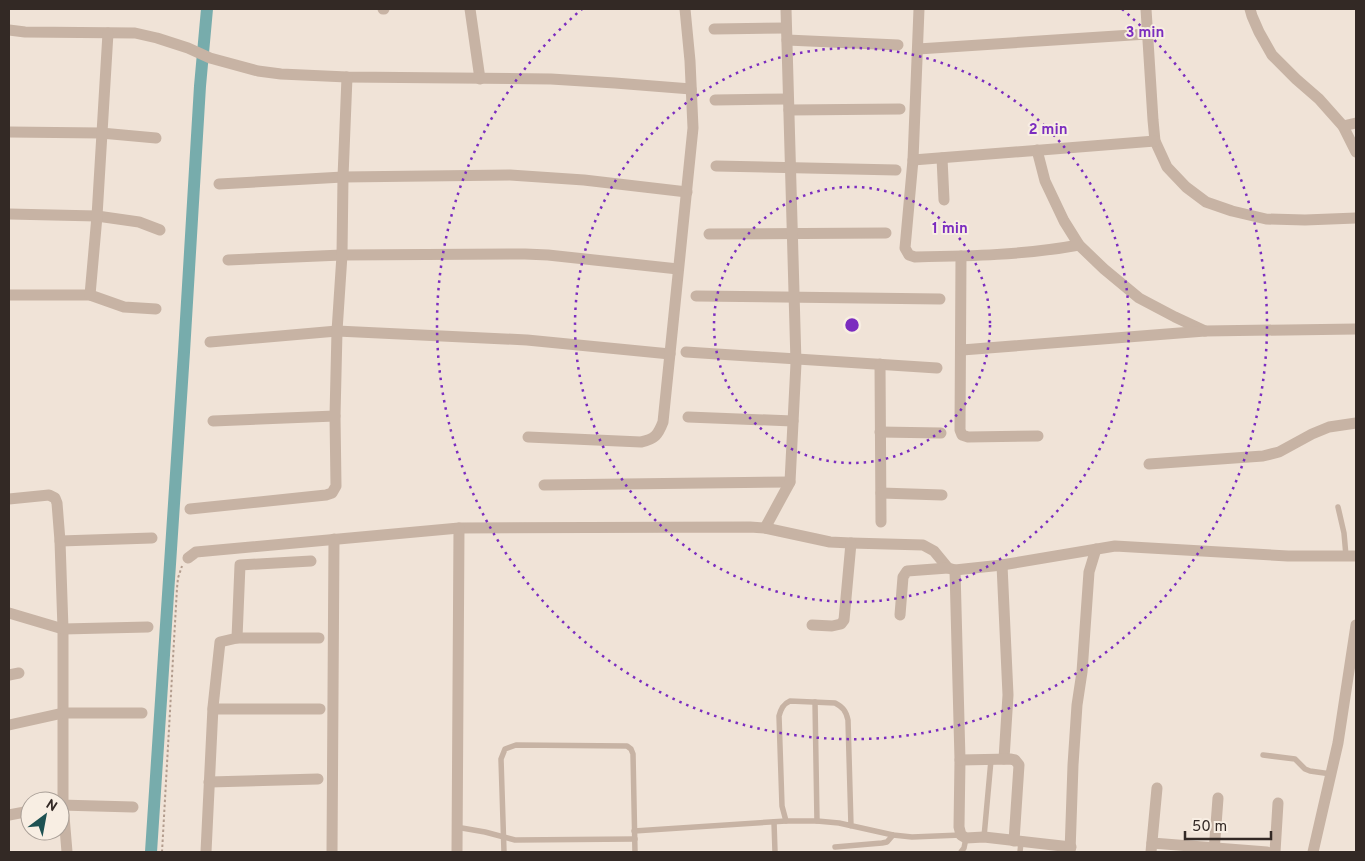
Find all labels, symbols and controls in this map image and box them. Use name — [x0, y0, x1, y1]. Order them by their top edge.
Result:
text: 3 min — [1125, 24, 1165, 43]
text: 2 min — [1028, 121, 1068, 140]
text: 1 min — [932, 220, 968, 239]
centre of rings — [843, 316, 861, 334]
north arrow — [20, 791, 70, 841]
text: N — [42, 796, 60, 816]
scale bar — [1185, 808, 1271, 840]
text: 50 m — [1192, 818, 1227, 837]

